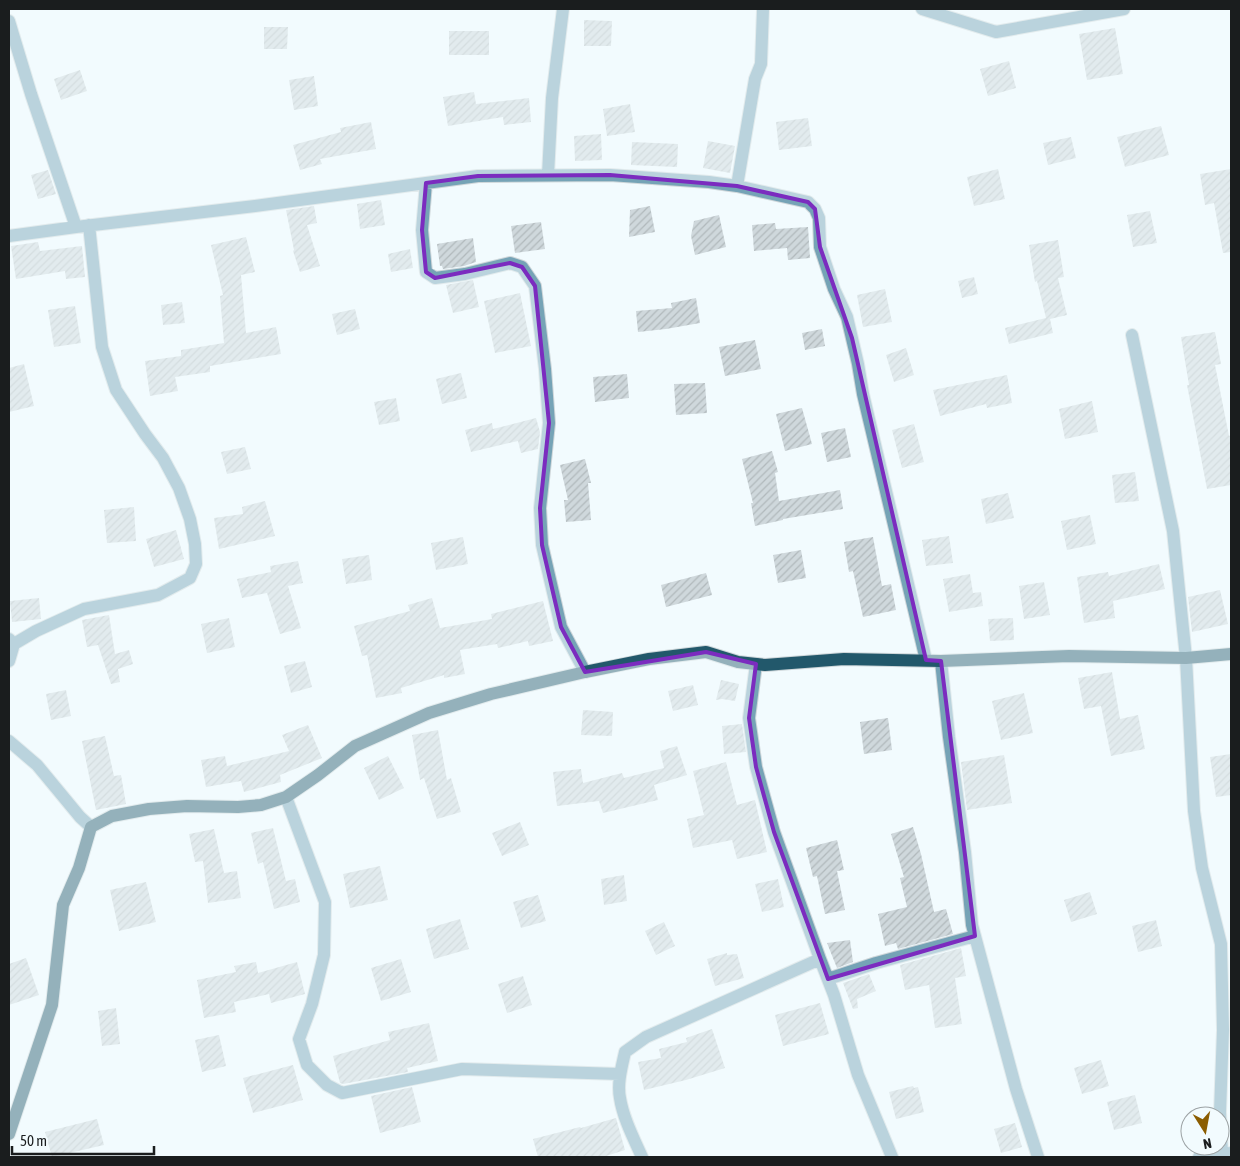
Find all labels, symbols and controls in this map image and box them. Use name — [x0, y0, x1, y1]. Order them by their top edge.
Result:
north arrow — [1180, 1106, 1230, 1156]
scale bar — [12, 1124, 155, 1156]
text: 50 m — [20, 1132, 47, 1149]
text: N — [1202, 1135, 1213, 1152]

